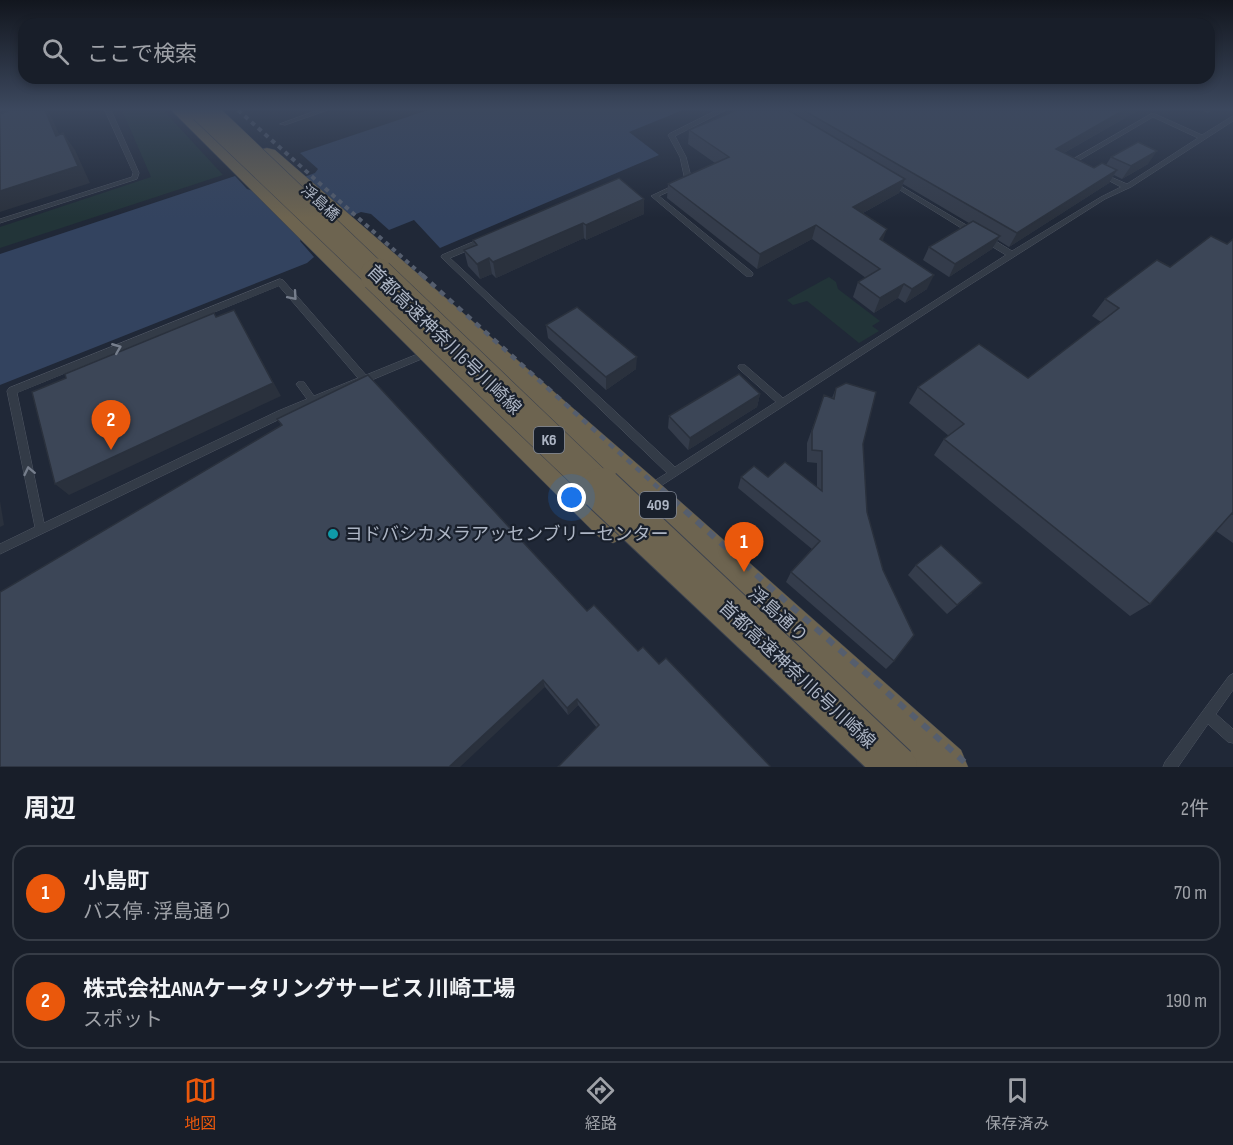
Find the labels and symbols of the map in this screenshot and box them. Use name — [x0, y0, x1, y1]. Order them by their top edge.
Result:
street label: 浮島橋 — [297, 181, 343, 225]
street label: 首都高速神奈川6号川崎線 — [363, 261, 525, 419]
one-way arrow — [285, 289, 296, 300]
one-way arrow — [111, 343, 122, 355]
pin: 2 — [92, 400, 130, 450]
road number: K6 — [534, 427, 564, 453]
one-way arrow — [23, 466, 36, 476]
your location — [557, 483, 586, 512]
road number: 409 — [640, 492, 676, 518]
pin: 1 — [724, 522, 764, 572]
place label: ヨドバシカメラアッセンブリーセンター — [345, 524, 668, 545]
marker: ヨドバシカメラアッセンブリーセンター — [326, 527, 340, 541]
street label: 浮島通り — [744, 583, 812, 647]
street label: 首都高速神奈川6号川崎線 — [715, 597, 879, 753]

